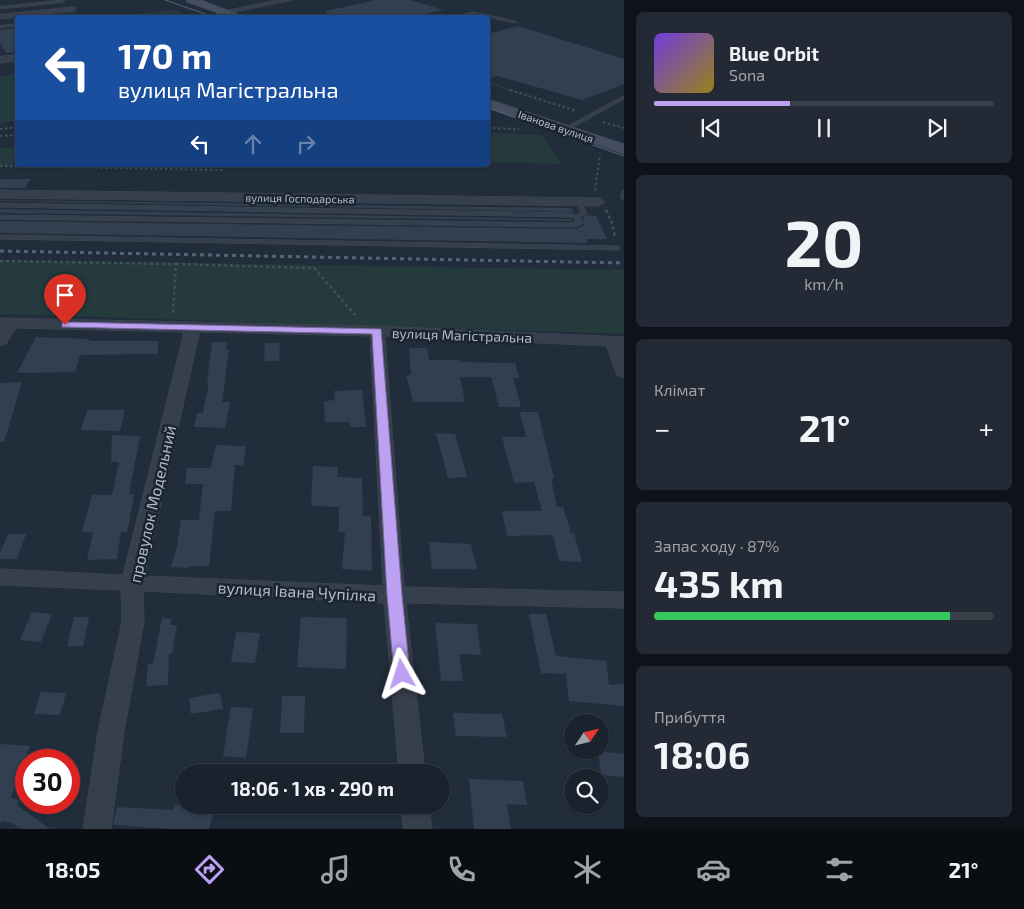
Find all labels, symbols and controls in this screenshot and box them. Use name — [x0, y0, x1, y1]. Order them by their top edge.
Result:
text: 170 m — [118, 34, 212, 76]
icon: left — [35, 35, 100, 100]
text: Blue Orbit — [729, 42, 819, 65]
text: Sona — [729, 65, 765, 84]
text: вулиця Магістральна — [118, 76, 339, 102]
street label: Іванова вулиця — [516, 107, 595, 146]
icon: previous — [697, 114, 725, 142]
icon: pause — [810, 114, 838, 142]
icon: next — [923, 114, 951, 142]
icon: left — [186, 130, 214, 158]
icon: ahead — [239, 130, 267, 158]
icon: right — [292, 130, 320, 158]
street label: вулиця Господарська — [245, 191, 355, 206]
text: 20 — [785, 202, 863, 280]
pin — [44, 274, 86, 325]
text: km/h — [804, 274, 844, 293]
icon: arrive — [51, 281, 79, 309]
street label: вулиця Магістральна — [392, 324, 532, 346]
text: Клімат — [654, 380, 705, 399]
text: 21° — [799, 404, 850, 450]
text: − — [654, 411, 670, 445]
text: + — [979, 411, 994, 445]
street label: провулок Модельний — [125, 423, 180, 585]
text: Запас ходу · 87% — [654, 536, 779, 555]
text: 435 km — [654, 560, 784, 606]
street label: вулиця Івана Чупілка — [217, 577, 377, 606]
position arrow — [375, 647, 427, 699]
text: Прибуття — [654, 707, 725, 726]
north arrow — [564, 714, 609, 759]
map controls — [564, 714, 609, 814]
text: 18:06 — [654, 731, 750, 777]
speed limit sign: 30 — [15, 749, 80, 814]
button: search — [564, 769, 609, 814]
text: 18:06 · 1 хв · 290 m — [231, 777, 394, 800]
icon: directions — [192, 852, 227, 887]
icon: music — [318, 852, 353, 887]
icon: phone — [444, 852, 479, 887]
icon: climate — [570, 852, 605, 887]
icon: car — [696, 852, 731, 887]
icon: filters — [822, 852, 857, 887]
text: 18:05 — [46, 856, 100, 882]
text: 21° — [949, 856, 978, 882]

